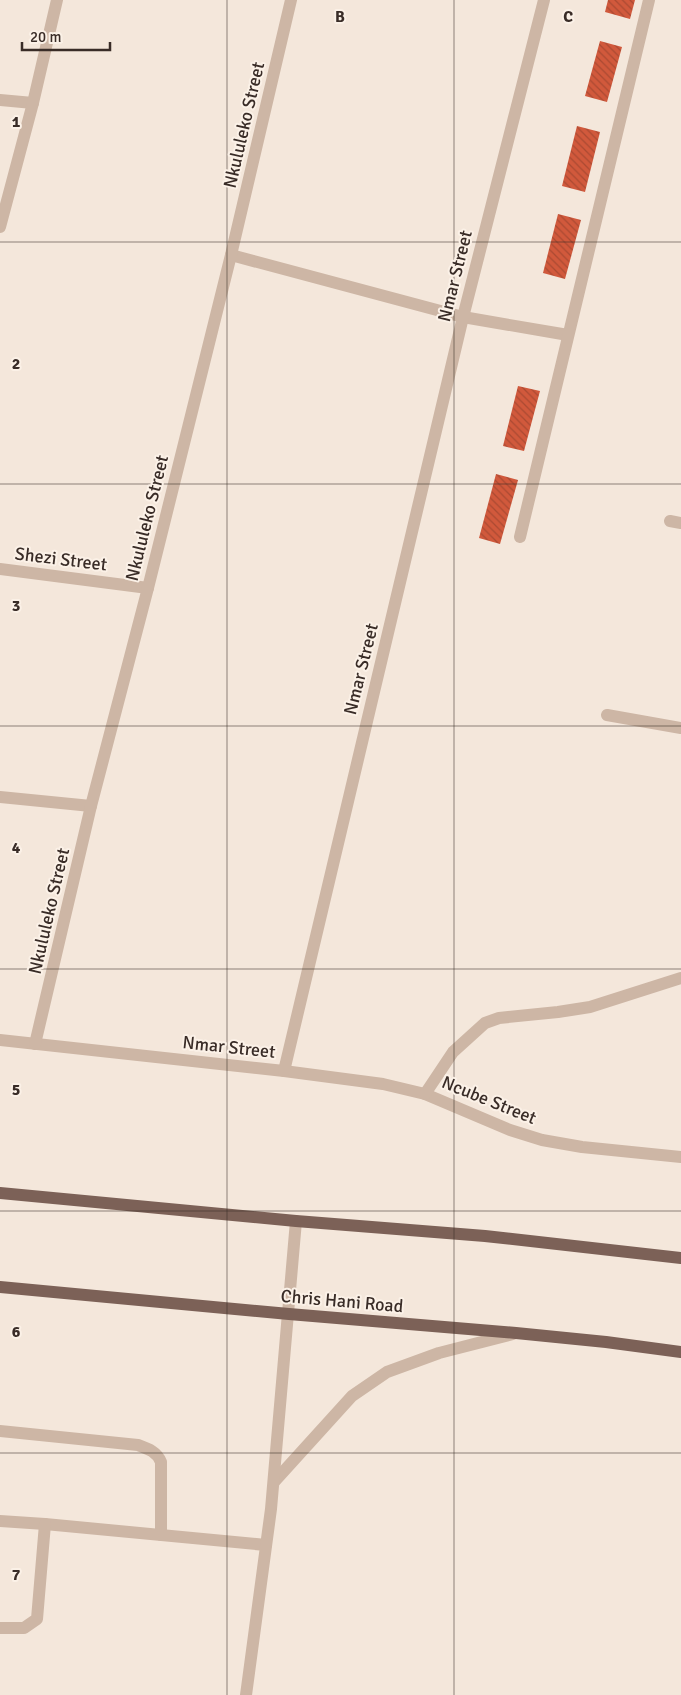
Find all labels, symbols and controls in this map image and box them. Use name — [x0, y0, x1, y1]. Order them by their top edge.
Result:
text: B — [335, 7, 345, 27]
text: C — [563, 7, 573, 27]
scale bar — [22, 20, 110, 52]
text: 20 m — [30, 28, 61, 46]
street label: Nkululeko Street — [219, 60, 269, 190]
text: 1 — [12, 112, 21, 132]
street label: Nmar Street — [433, 228, 477, 324]
text: 2 — [12, 354, 20, 374]
street label: Nkululeko Street — [121, 453, 173, 583]
street label: Shezi Street — [14, 542, 108, 576]
text: 3 — [12, 596, 20, 616]
street label: Nmar Street — [339, 621, 383, 717]
text: 4 — [12, 838, 21, 858]
street label: Nkululeko Street — [24, 846, 74, 976]
street label: Nmar Street — [182, 1031, 276, 1063]
street label: Ncube Street — [439, 1071, 539, 1129]
text: 5 — [12, 1080, 20, 1100]
street label: Chris Hani Road — [280, 1285, 404, 1317]
text: 6 — [12, 1322, 21, 1342]
text: 7 — [12, 1565, 21, 1585]

